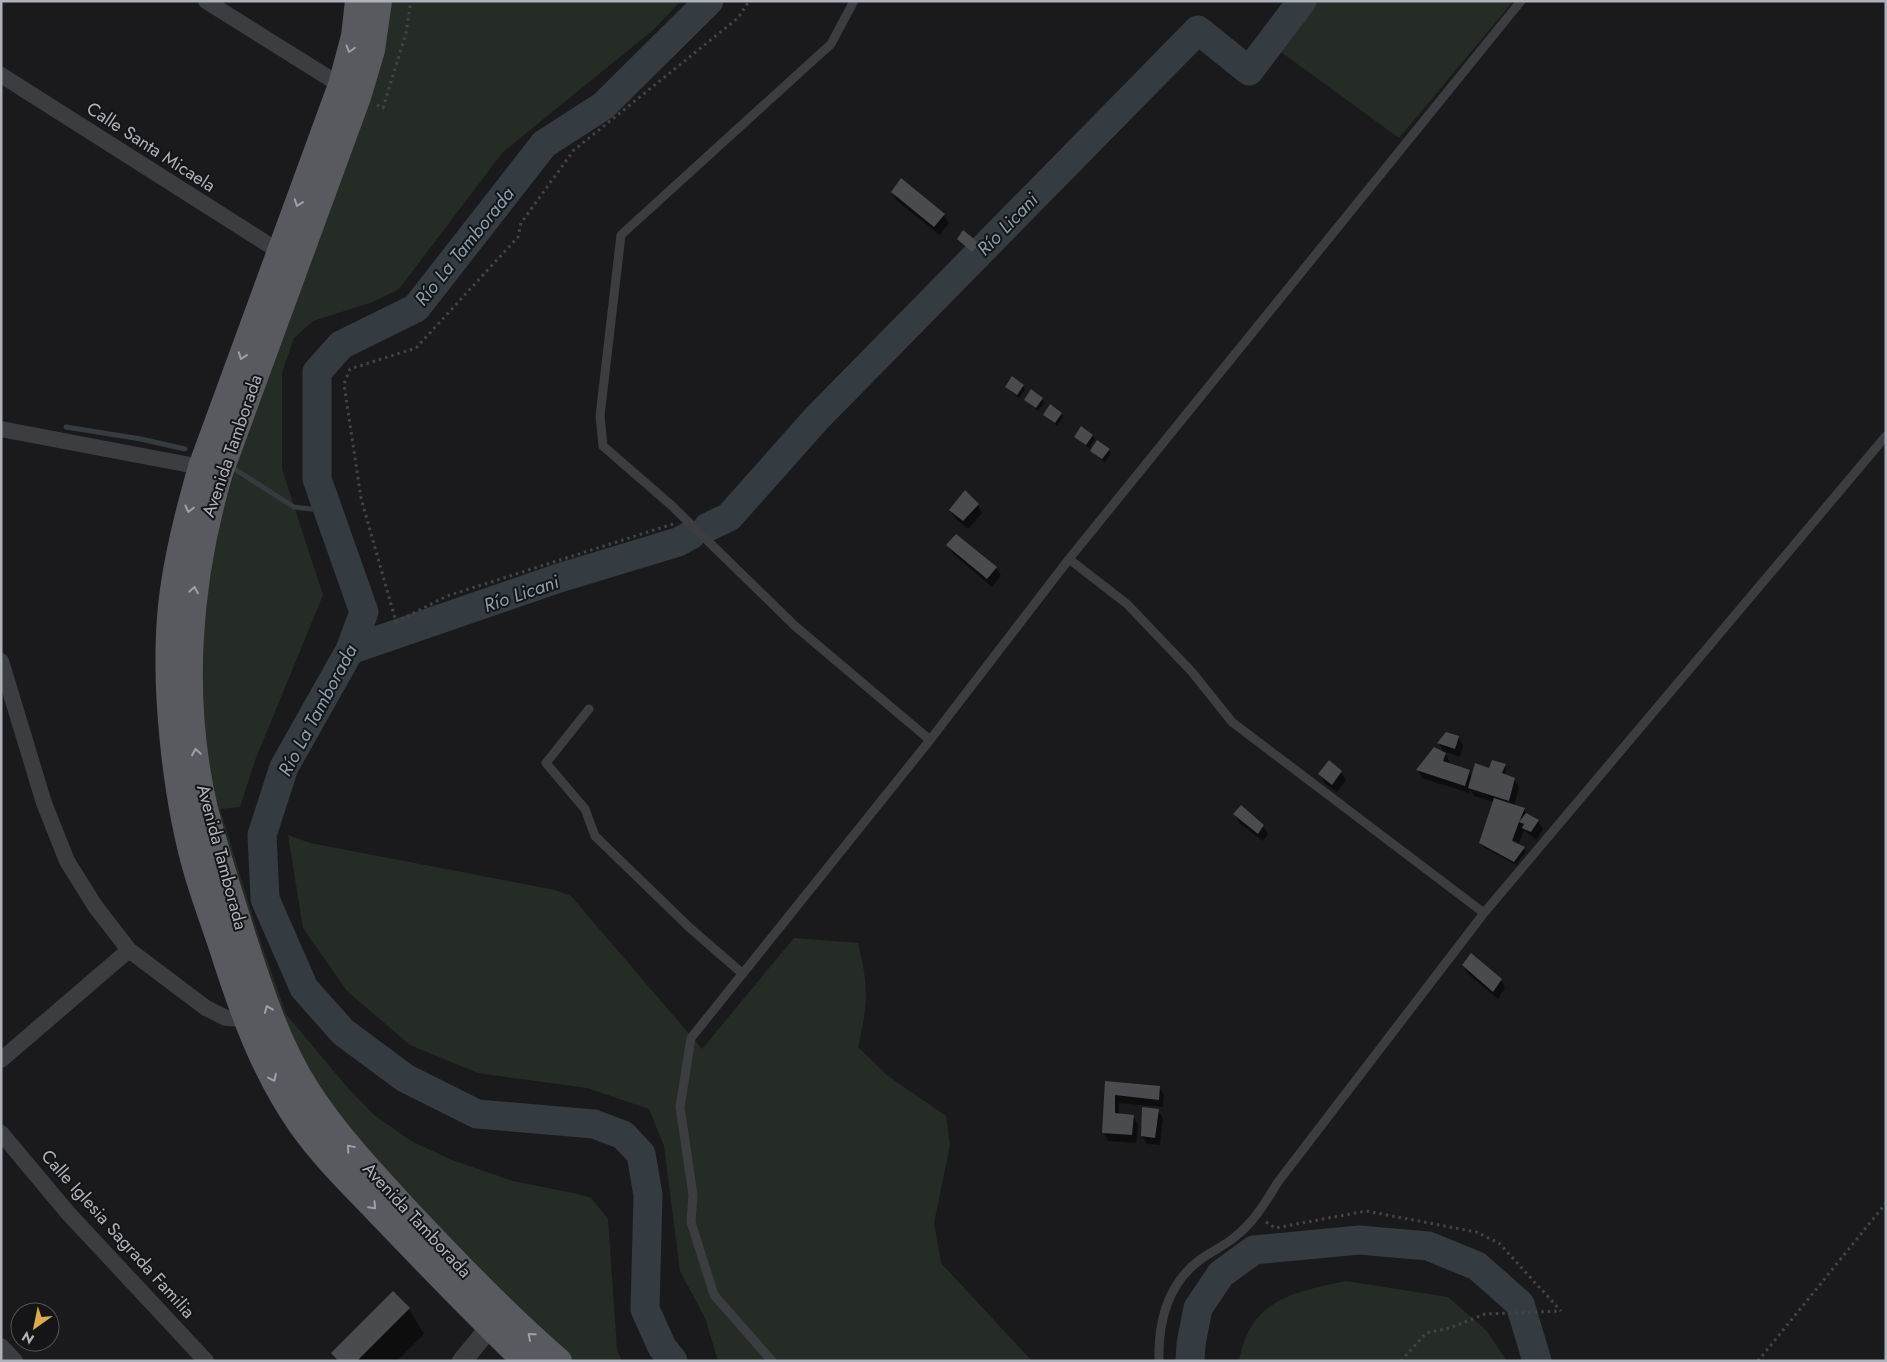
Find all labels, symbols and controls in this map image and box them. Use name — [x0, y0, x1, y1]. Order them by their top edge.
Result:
one-way arrow — [346, 45, 356, 53]
street label: Calle Santa Micaela — [81, 96, 221, 198]
water label: Río La Tamborada — [408, 181, 521, 311]
water label: Río Licani — [971, 186, 1045, 262]
one-way arrow — [294, 198, 304, 207]
one-way arrow — [238, 351, 248, 359]
street label: Avenida Tamborada — [195, 371, 269, 521]
one-way arrow — [184, 505, 195, 514]
water label: Río Licani — [480, 568, 563, 619]
one-way arrow — [189, 585, 199, 594]
water label: Río La Tamborada — [271, 639, 364, 781]
one-way arrow — [192, 748, 202, 756]
street label: Avenida Tamborada — [190, 781, 254, 933]
one-way arrow — [264, 1005, 274, 1014]
one-way arrow — [267, 1073, 277, 1082]
street label: Calle Iglesia Sagrada Familia — [35, 1144, 201, 1324]
one-way arrow — [347, 1145, 356, 1154]
street label: Avenida Tamborada — [357, 1156, 477, 1284]
one-way arrow — [367, 1200, 376, 1209]
north arrow — [10, 1302, 60, 1352]
text: N — [18, 1326, 38, 1349]
one-way arrow — [527, 1333, 536, 1342]

